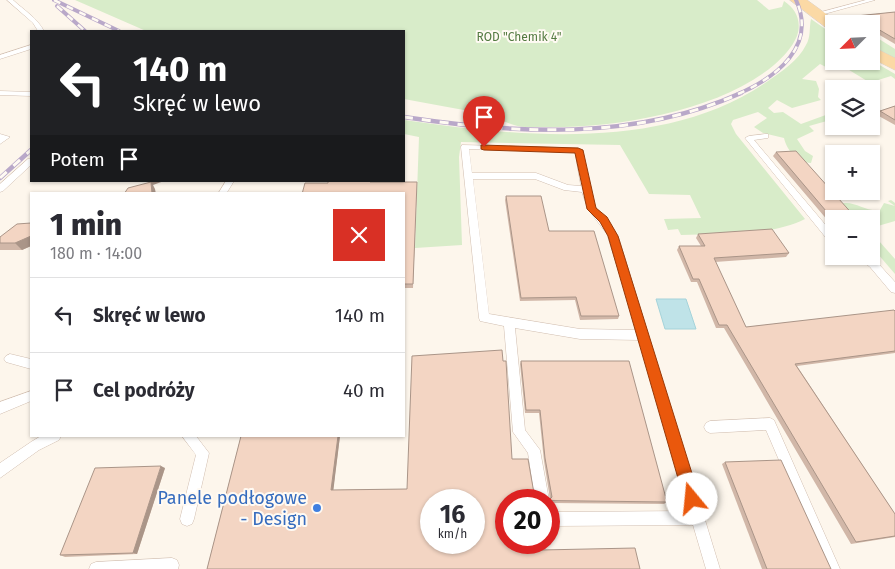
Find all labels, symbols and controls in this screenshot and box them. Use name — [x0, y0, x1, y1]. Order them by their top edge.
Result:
north arrow — [825, 15, 880, 70]
map controls — [825, 15, 880, 265]
park label: ROD "Chemik 4" — [477, 30, 562, 44]
text: 140 m — [133, 48, 227, 90]
icon: left — [50, 50, 115, 115]
button: layers — [825, 80, 880, 135]
text: Skręć w lewo — [133, 90, 261, 117]
pin — [463, 96, 505, 147]
icon: arrive — [470, 103, 498, 131]
icon: arrive — [115, 145, 143, 173]
button: + — [825, 145, 880, 200]
text: Potem — [50, 148, 105, 171]
text: 1 min — [50, 207, 122, 243]
button: close — [333, 209, 385, 261]
button: − — [825, 210, 880, 265]
text: 180 m · 14:00 — [50, 244, 142, 263]
icon: left — [50, 301, 78, 329]
text: Skręć w lewo — [93, 304, 206, 327]
text: 140 m — [335, 304, 385, 327]
icon: arrive — [50, 376, 78, 404]
text: Cel podróży — [93, 379, 195, 402]
text: 40 m — [343, 379, 385, 402]
position arrow — [665, 472, 717, 524]
place label: Panele podłogowe - Design — [157, 487, 307, 530]
speed limit sign: 20 — [495, 489, 560, 554]
text: 16 — [440, 500, 465, 530]
marker: Panele podłogowe - Design — [311, 502, 323, 514]
text: km/h — [438, 527, 467, 541]

